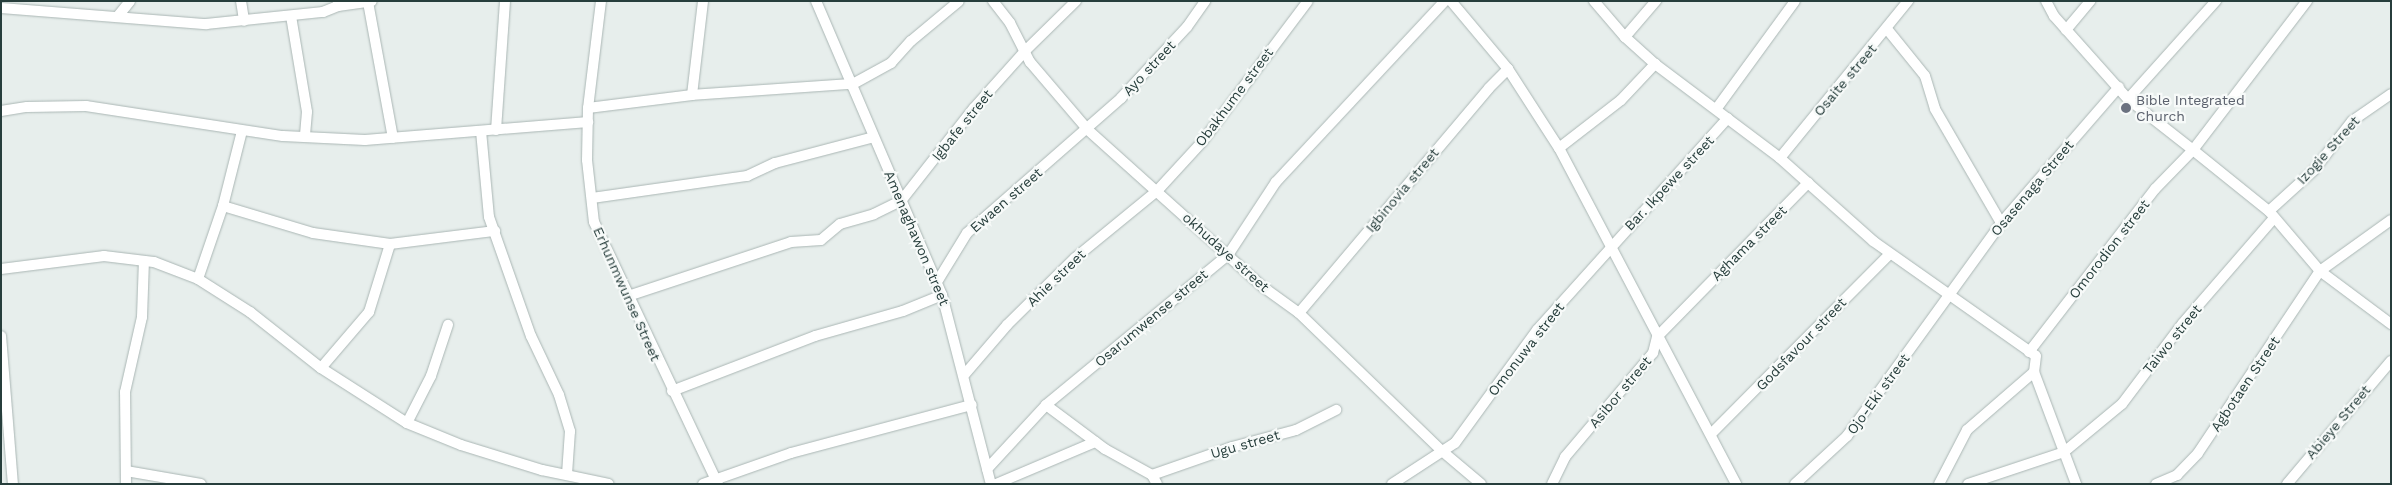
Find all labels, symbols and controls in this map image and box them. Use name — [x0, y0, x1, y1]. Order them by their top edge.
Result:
street label: Ayo street — [1119, 37, 1179, 99]
street label: Osaite street — [1810, 41, 1880, 119]
street label: Obakhume street — [1191, 44, 1277, 150]
street label: Igbafe street — [928, 86, 996, 164]
place label: Bible Integrated Church — [2136, 92, 2245, 124]
marker: Bible Integrated Church — [2120, 102, 2132, 114]
street label: Izogie Street — [2293, 112, 2363, 188]
street label: Bar. Ikpewe street — [1621, 132, 1717, 234]
street label: Osasenaga Street — [1987, 137, 2077, 239]
street label: Igbinovia street — [1362, 144, 1442, 236]
street label: Ewaen street — [966, 164, 1046, 236]
street label: Amenaghawon street — [881, 168, 953, 308]
street label: Omorodion street — [2065, 196, 2153, 302]
street label: Aghama street — [1708, 202, 1790, 284]
street label: okhudaye street — [1179, 209, 1273, 295]
street label: Erhunmwunse Street — [590, 224, 664, 364]
street label: Ahie street — [1023, 246, 1089, 310]
street label: Osarumwense street — [1091, 266, 1211, 370]
street label: Godsfavour street — [1752, 294, 1850, 394]
street label: Omonuwa street — [1484, 299, 1568, 399]
street label: Taiwo street — [2139, 301, 2205, 377]
street label: Agbotaen Street — [2207, 333, 2283, 435]
street label: Ojo-Eki street — [1843, 350, 1913, 438]
street label: Asibor street — [1585, 353, 1655, 431]
street label: Abieye Street — [2302, 381, 2374, 463]
street label: Ugu street — [1208, 426, 1282, 462]

